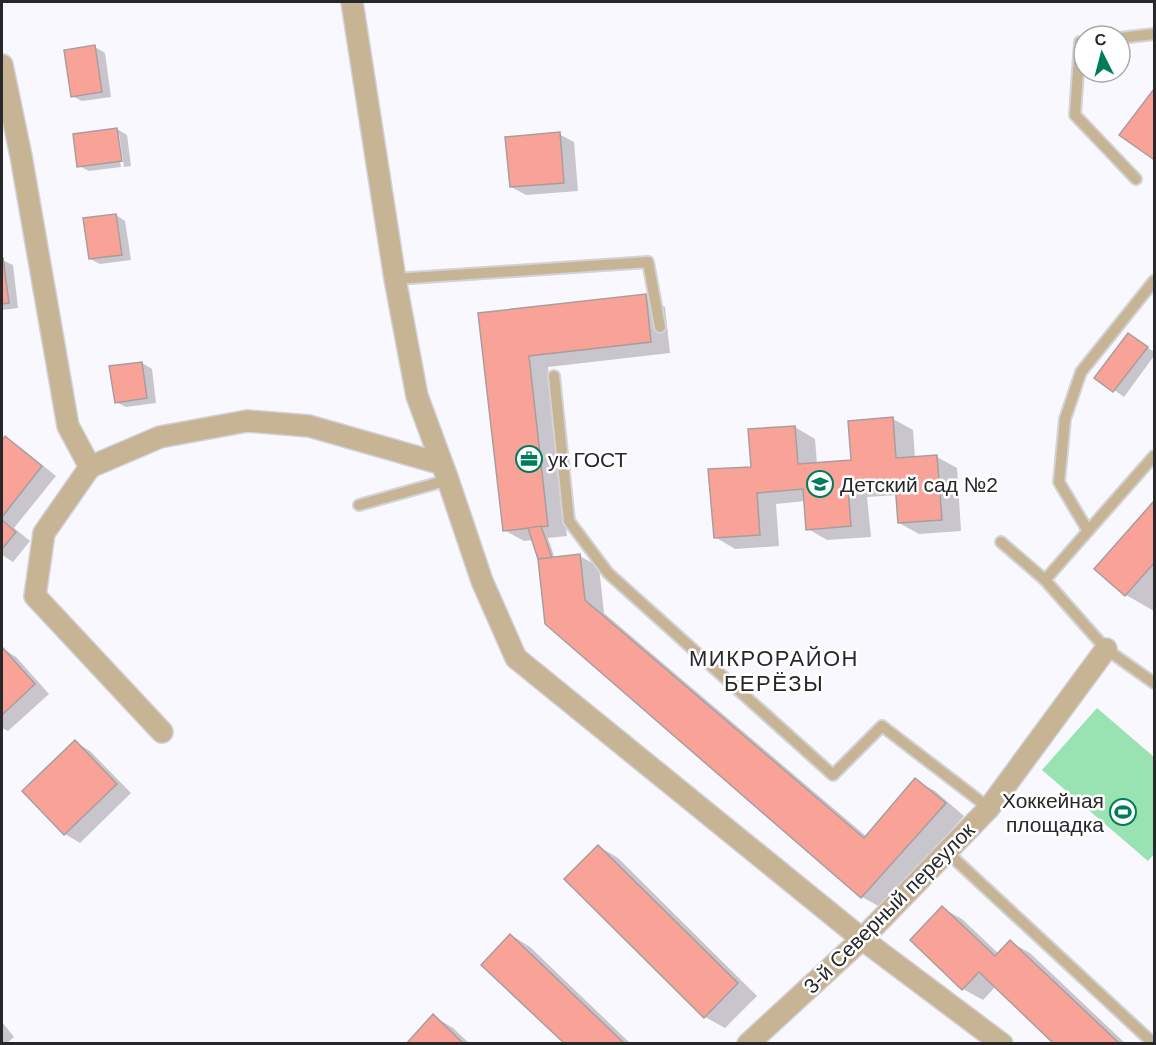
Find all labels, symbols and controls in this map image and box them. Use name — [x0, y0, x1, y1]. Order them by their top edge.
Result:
north arrow — [1072, 24, 1132, 84]
text: С — [1094, 30, 1108, 49]
office icon: ук ГОСТ — [514, 444, 544, 474]
place label: ук ГОСТ — [548, 448, 628, 471]
school or university icon: Детский сад №2 — [805, 469, 835, 499]
place label: Детский сад №2 — [840, 473, 998, 496]
district label: МИКРОРАЙОН БЕРЁЗЫ — [689, 646, 859, 696]
place label: Хоккейная площадка — [1002, 789, 1104, 836]
sports icon: Хоккейная площадка — [1108, 797, 1138, 827]
street label: 3-й Северный переулок — [799, 818, 979, 998]

